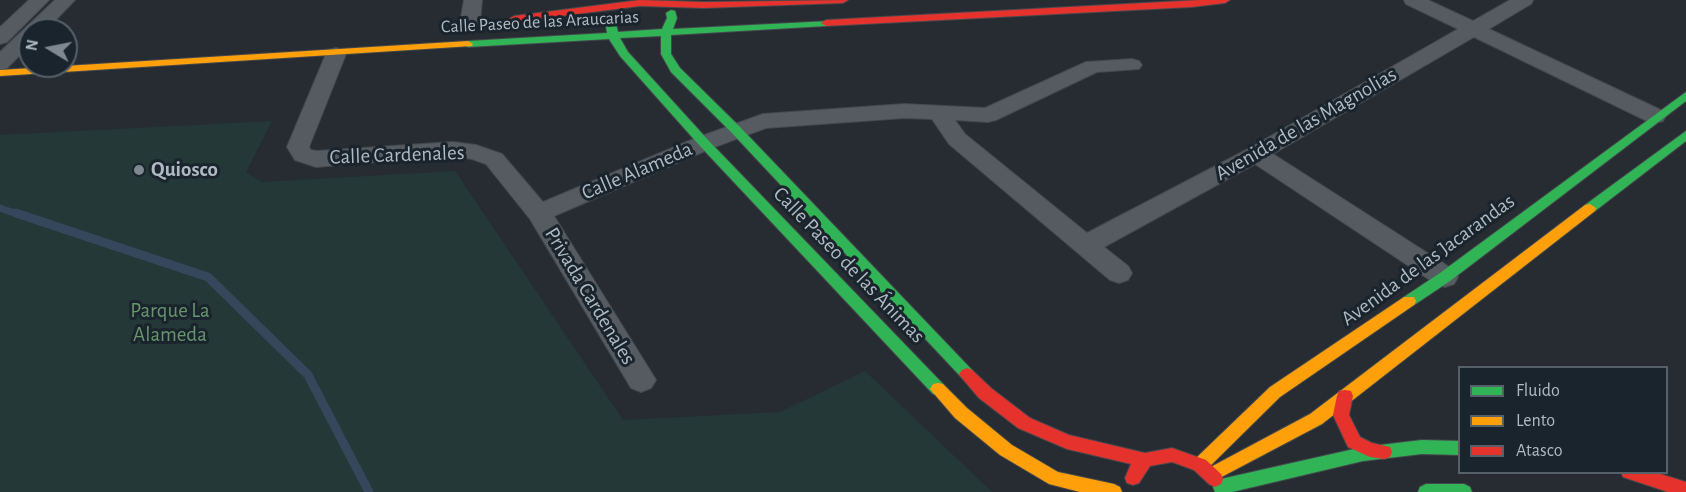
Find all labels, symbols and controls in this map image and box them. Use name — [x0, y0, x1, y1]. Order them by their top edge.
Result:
street label: Calle Paseo de las Araucarias — [440, 6, 640, 38]
north arrow — [18, 18, 78, 78]
text: N — [23, 38, 41, 52]
street label: Avenida de las Magnolias — [1211, 62, 1401, 186]
street label: Calle Alameda — [578, 136, 696, 206]
street label: Calle Cardenales — [329, 140, 465, 170]
place label: Quiosco — [151, 157, 218, 183]
marker: Quiosco — [132, 163, 146, 177]
street label: Calle Paseo de las Ánimas — [768, 182, 930, 348]
street label: Avenida de las Jacarandas — [1336, 189, 1520, 331]
street label: Privada Cardenales — [539, 223, 641, 369]
park label: Parque La Alameda — [130, 298, 210, 348]
legend — [1458, 366, 1668, 474]
text: Fluido — [1516, 382, 1560, 400]
text: Lento — [1516, 412, 1555, 430]
text: Atasco — [1516, 442, 1563, 460]

